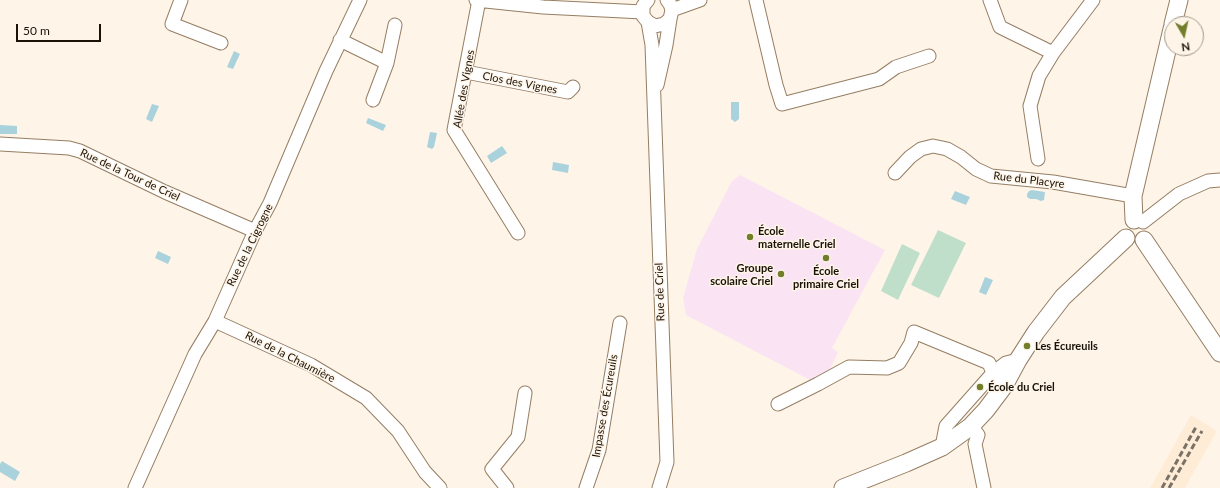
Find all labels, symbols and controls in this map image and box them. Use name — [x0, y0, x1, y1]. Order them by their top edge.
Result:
scale bar — [18, 16, 103, 42]
north arrow — [1164, 16, 1204, 56]
text: 50 m — [23, 23, 50, 38]
text: N — [1181, 40, 1191, 54]
street label: Allée des Vignes — [451, 49, 477, 129]
street label: Clos des Vignes — [482, 69, 558, 97]
street label: Rue de la Tour de Criel — [78, 146, 182, 204]
street label: Rue du Placyre — [993, 169, 1065, 191]
street label: Rue de la Cigrogne — [224, 201, 276, 289]
place label: École maternelle Criel — [758, 224, 836, 250]
marker: École maternelle Criel — [745, 232, 755, 242]
marker: École primaire Criel — [821, 253, 831, 263]
place label: Groupe scolaire Criel — [710, 261, 773, 287]
street label: Rue de Criel — [652, 263, 668, 321]
place label: École primaire Criel — [793, 264, 859, 290]
marker: Groupe scolaire Criel — [776, 269, 786, 279]
street label: Rue de la Chaumière — [243, 329, 337, 385]
place label: Les Écureuils — [1035, 339, 1098, 353]
marker: Les Écureuils — [1022, 341, 1032, 351]
street label: Impasse des Écureuils — [589, 353, 621, 459]
place label: École du Criel — [988, 380, 1055, 394]
marker: École du Criel — [975, 382, 985, 392]

